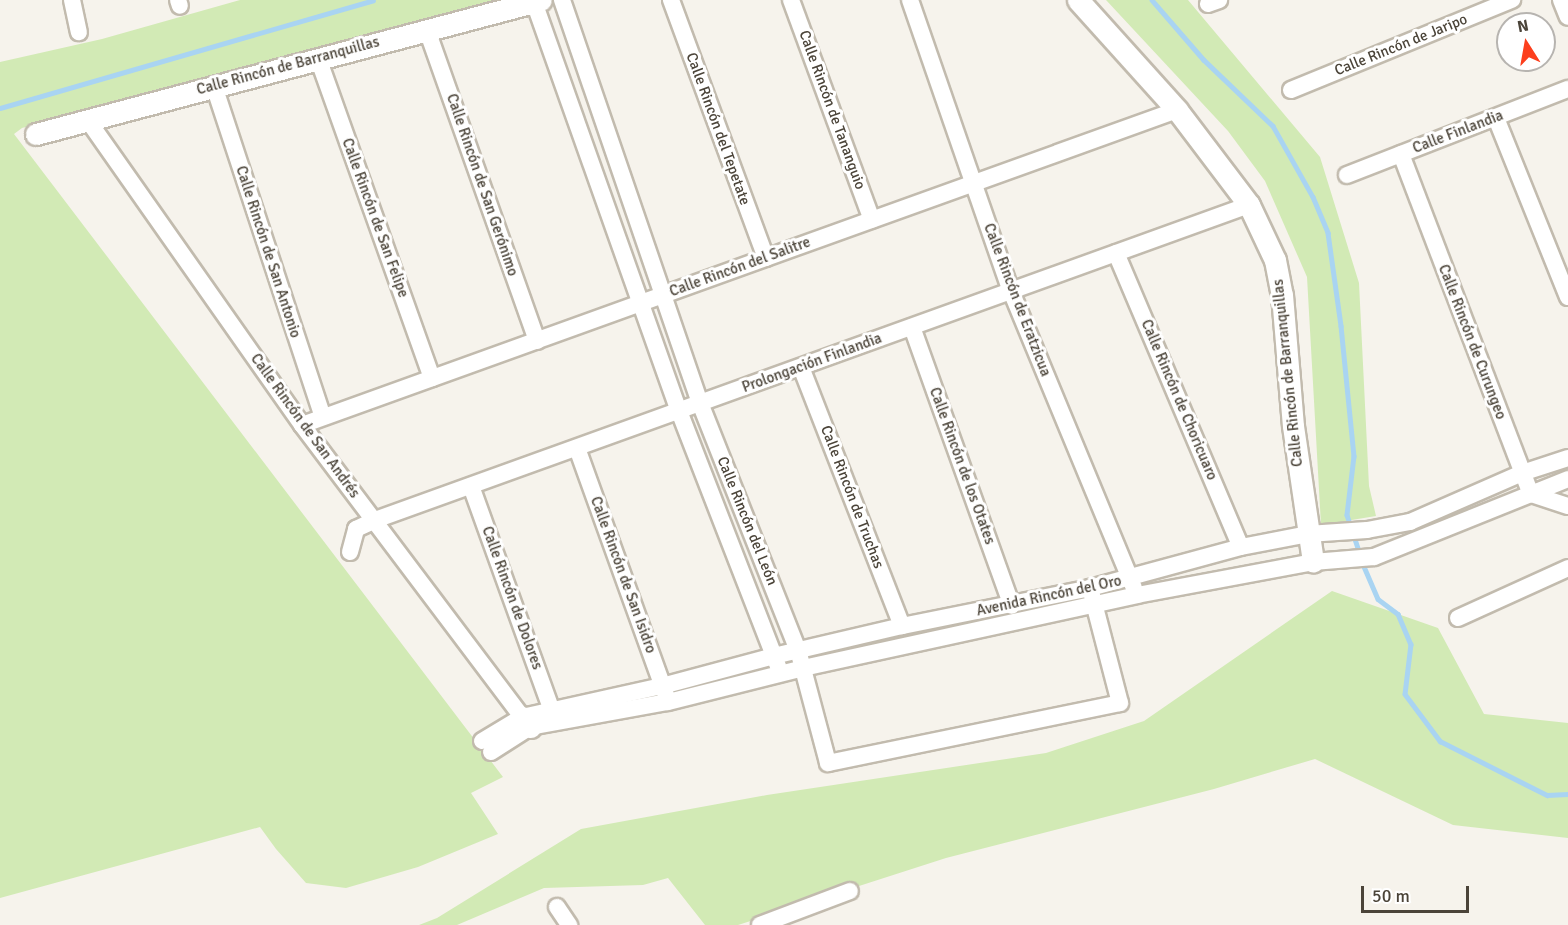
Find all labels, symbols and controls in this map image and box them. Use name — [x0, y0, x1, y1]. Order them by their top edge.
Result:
street label: Calle Rincón de Jaripo — [1332, 10, 1470, 80]
north arrow — [1496, 12, 1556, 72]
text: N — [1516, 15, 1530, 37]
street label: Calle Rincón de Tananguio — [795, 28, 869, 192]
street label: Calle Rincón de Barranquillas — [195, 33, 381, 99]
street label: Calle Rincón del Tepetate — [682, 50, 754, 208]
street label: Calle Rincón de San Gerónimo — [442, 91, 522, 279]
street label: Calle Finlandia — [1410, 106, 1506, 158]
street label: Calle Rincón de San Felipe — [338, 136, 412, 300]
street label: Calle Rincón de San Antonio — [232, 164, 304, 340]
street label: Calle Rincón de Eratzicua — [979, 221, 1055, 379]
street label: Calle Rincón del Salitre — [667, 233, 813, 301]
street label: Calle Rincón de Curungeo — [1434, 262, 1510, 422]
street label: Calle Rincón de Barranquillas — [1269, 278, 1307, 468]
street label: Calle Rincón de Choricuaro — [1137, 317, 1221, 483]
street label: Prolongación Finlandia — [740, 329, 884, 397]
street label: Calle Rincón de San Andrés — [247, 350, 363, 502]
street label: Calle Rincón de los Otates — [925, 385, 999, 547]
street label: Calle Rincón de Truchas — [816, 423, 888, 571]
street label: Calle Rincón del León — [713, 454, 781, 588]
street label: Calle Rincón de San Isidro — [586, 494, 660, 656]
street label: Calle Rincón de Dolores — [478, 524, 546, 672]
street label: Avenida Rincón del Oro — [975, 572, 1123, 620]
scale bar — [1364, 874, 1472, 912]
text: 50 m — [1372, 885, 1410, 907]

